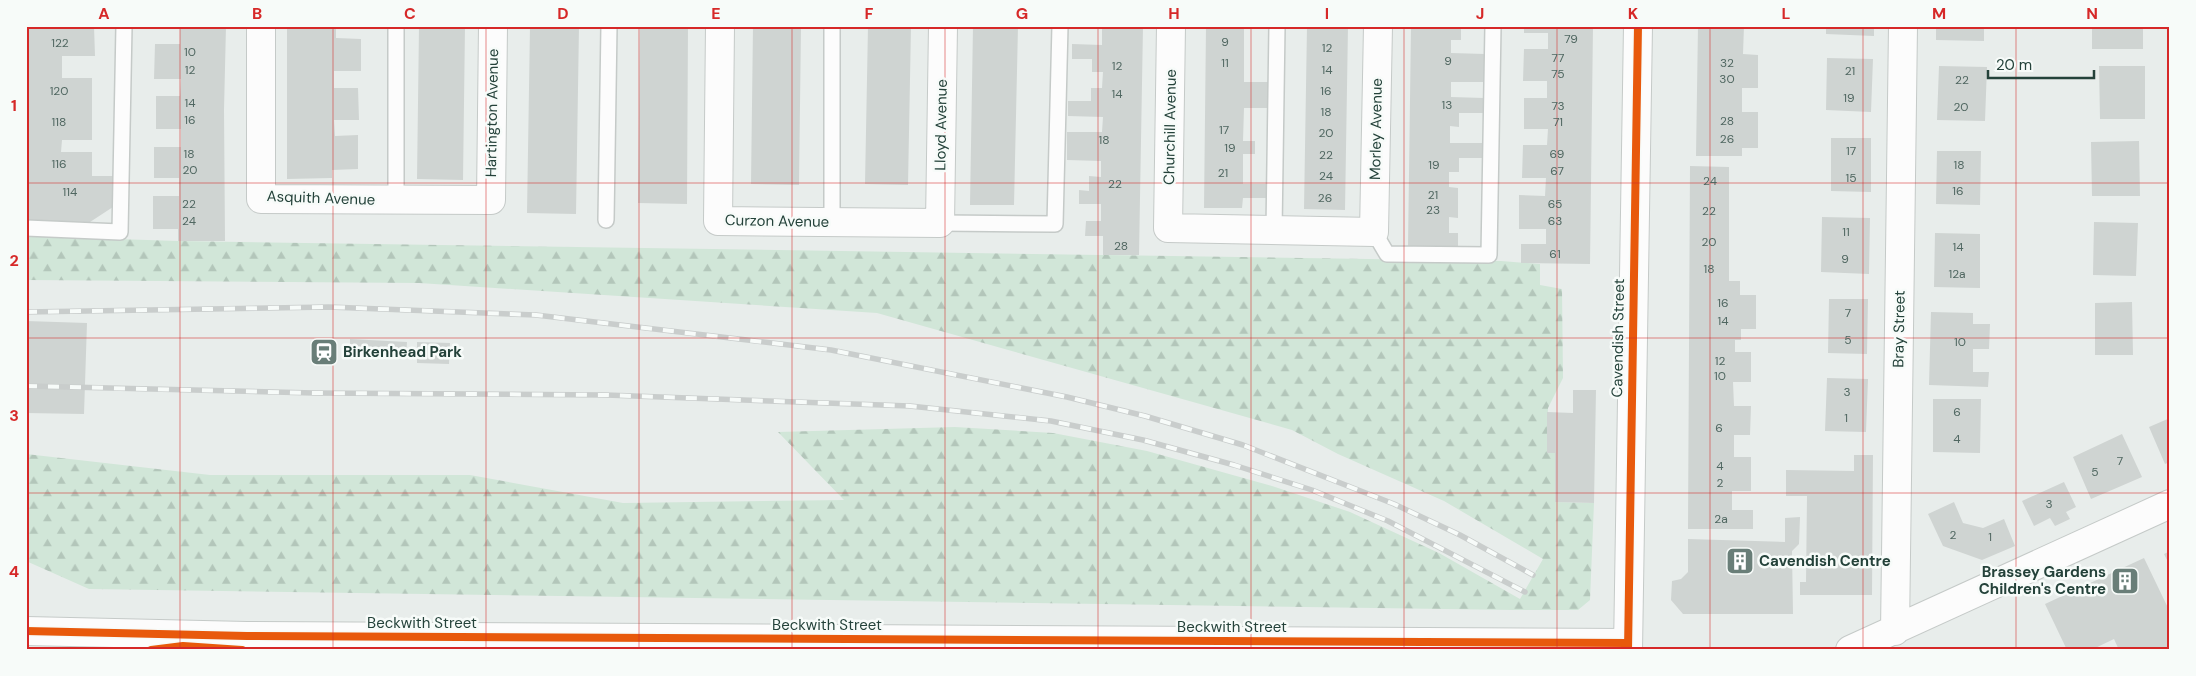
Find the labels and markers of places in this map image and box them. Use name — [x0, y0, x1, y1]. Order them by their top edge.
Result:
station icon: Birkenhead Park — [309, 337, 339, 367]
place label: Birkenhead Park — [343, 342, 462, 362]
building icon: Cavendish Centre — [1725, 546, 1755, 576]
place label: Cavendish Centre — [1759, 551, 1891, 571]
place label: Brassey Gardens Children's Centre — [1979, 562, 2106, 599]
building icon: Brassey Gardens Children's Centre — [2110, 566, 2140, 596]

